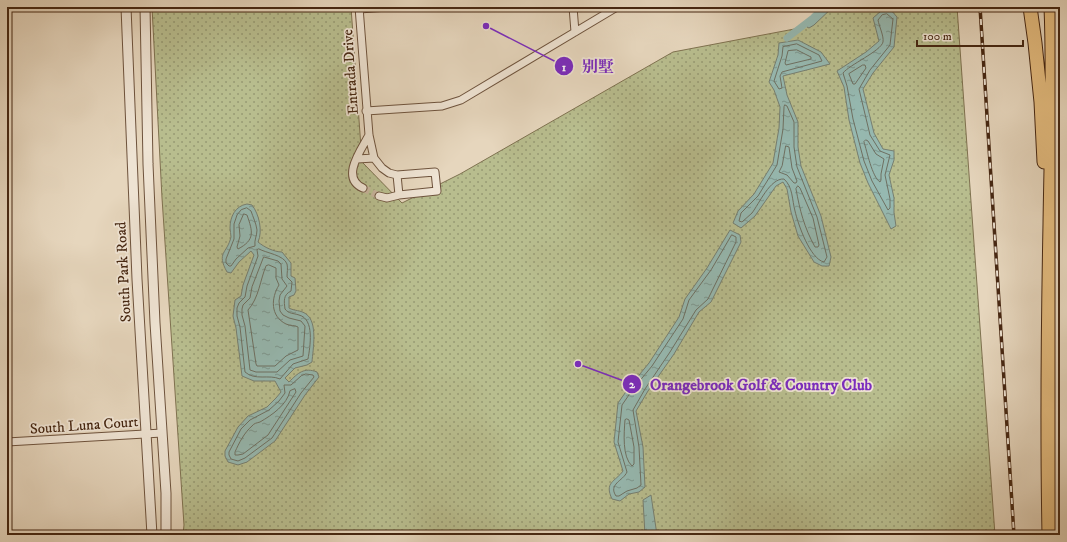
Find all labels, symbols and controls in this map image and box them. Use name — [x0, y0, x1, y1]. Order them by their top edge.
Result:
scale bar — [917, 22, 1023, 48]
street label: Entrada Drive — [338, 29, 363, 115]
text: 100 m — [923, 29, 952, 44]
callout: 别墅 — [554, 52, 622, 80]
text: 别墅 — [582, 57, 614, 77]
text: 1 — [562, 60, 567, 75]
street label: South Park Road — [111, 221, 136, 323]
callout: Orangebrook Golf & Country Club — [622, 370, 880, 398]
text: Orangebrook Golf & Country Club — [650, 375, 873, 395]
text: 2 — [629, 377, 636, 392]
street label: South Luna Court — [29, 412, 139, 439]

